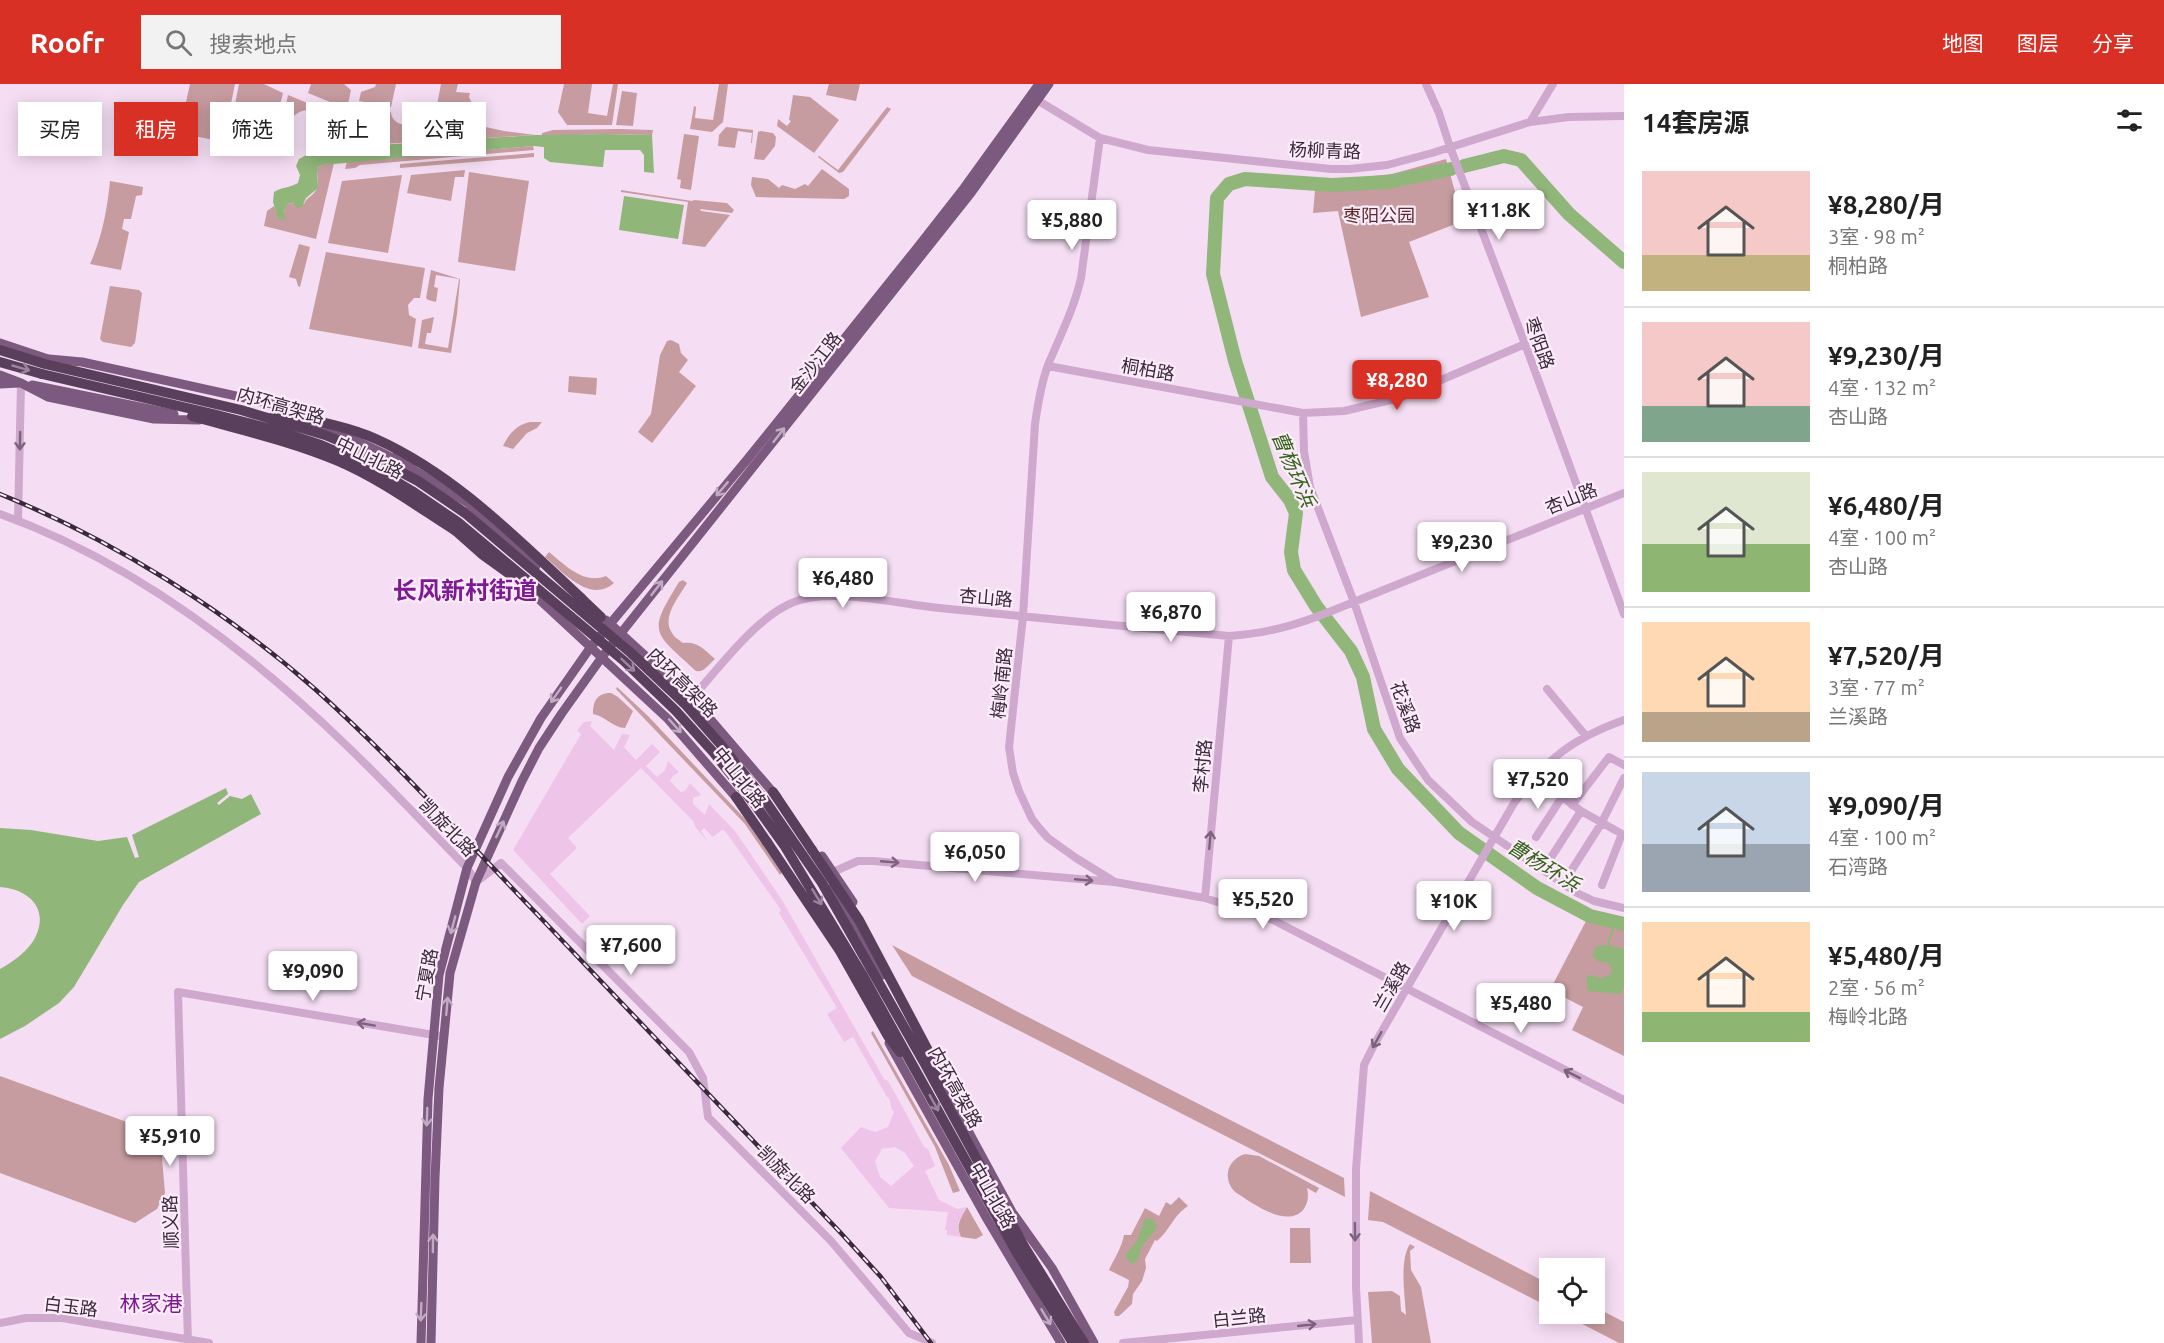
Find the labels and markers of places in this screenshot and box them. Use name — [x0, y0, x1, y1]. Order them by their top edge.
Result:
pin: ¥11.8K — [1450, 190, 1548, 241]
pin: ¥5,880 — [1023, 200, 1121, 251]
pin: ¥8,280 — [1348, 360, 1446, 411]
pin: ¥9,230 — [1413, 522, 1511, 573]
pin: ¥6,480 — [794, 558, 892, 609]
pin: ¥6,870 — [1122, 592, 1220, 643]
pin: ¥7,520 — [1489, 759, 1587, 810]
pin: ¥6,050 — [926, 832, 1024, 883]
pin: ¥5,520 — [1214, 879, 1312, 930]
pin: ¥10K — [1418, 881, 1490, 932]
pin: ¥7,600 — [582, 925, 680, 976]
pin: ¥9,090 — [264, 951, 362, 1002]
pin: ¥5,480 — [1472, 983, 1570, 1034]
pin: ¥5,910 — [121, 1116, 219, 1167]

